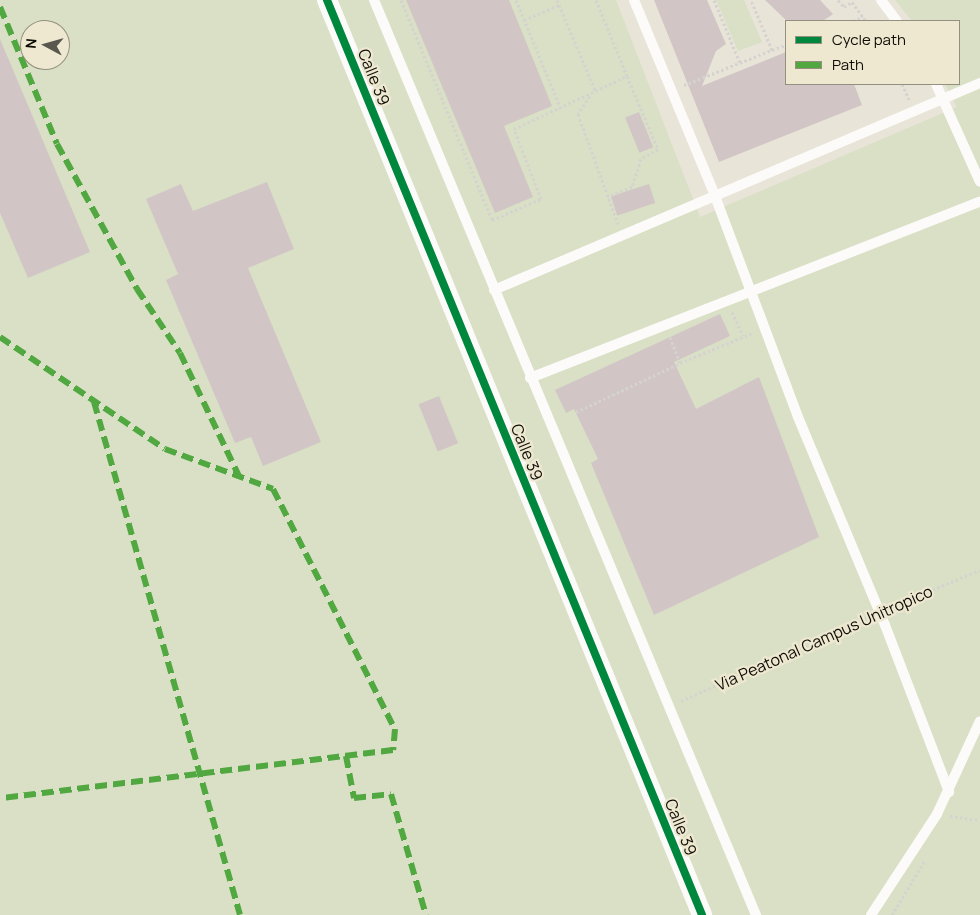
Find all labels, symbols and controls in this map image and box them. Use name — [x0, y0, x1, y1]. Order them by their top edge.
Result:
north arrow — [20, 20, 70, 70]
legend — [785, 20, 960, 85]
text: Cycle path — [832, 29, 906, 50]
text: N — [21, 37, 41, 49]
street label: Calle 39 — [354, 46, 394, 108]
text: Path — [832, 54, 864, 75]
street label: Calle 39 — [507, 421, 547, 483]
street label: Via Peatonal Campus Unitropico — [713, 581, 935, 695]
street label: Calle 39 — [661, 796, 701, 858]

